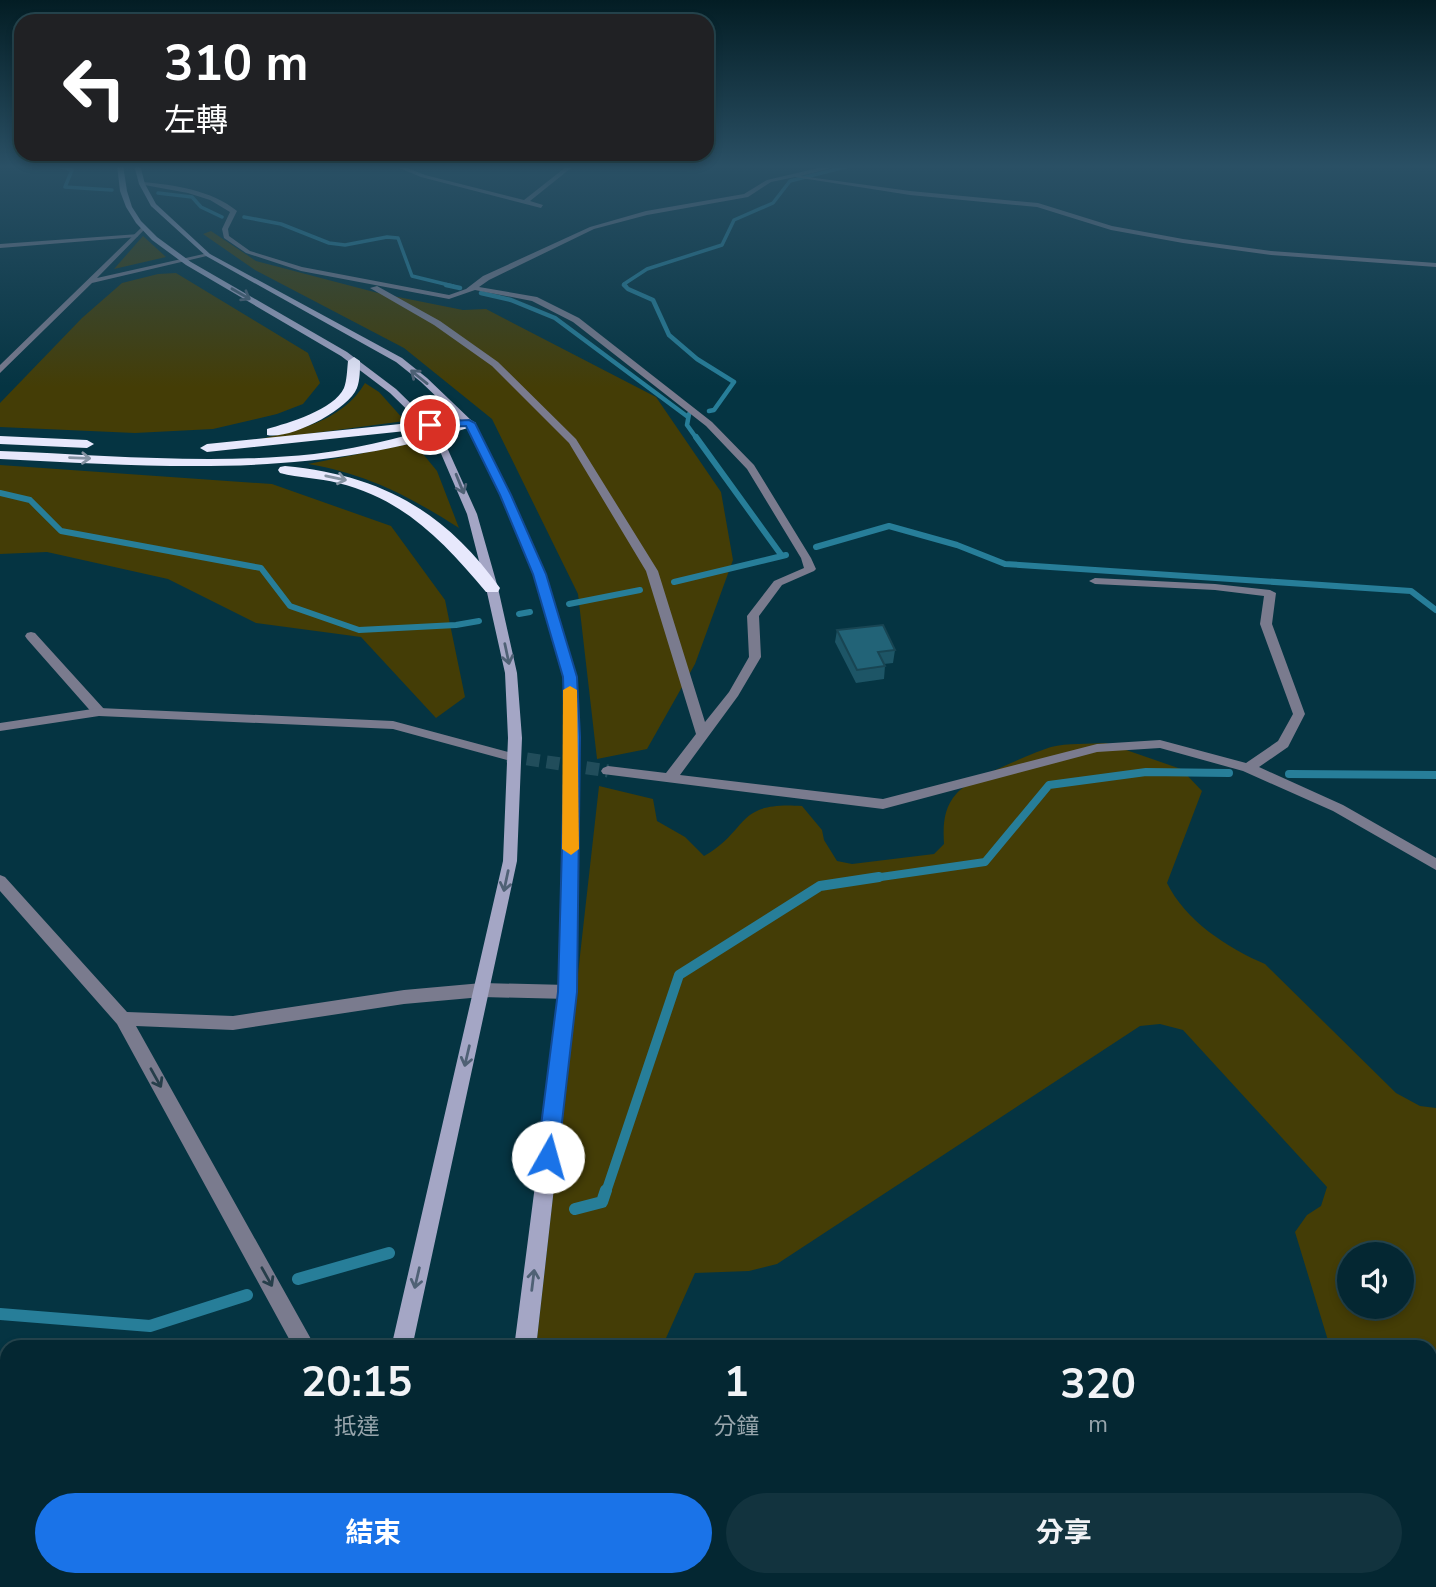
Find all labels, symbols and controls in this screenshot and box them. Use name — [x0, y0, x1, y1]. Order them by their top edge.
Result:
text: 310 m — [164, 30, 308, 97]
icon: left — [49, 42, 140, 133]
text: 左轉 — [164, 99, 228, 142]
one-way arrow — [231, 287, 251, 301]
one-way arrow — [411, 369, 429, 384]
pin — [400, 395, 460, 455]
icon: arrive — [411, 406, 449, 444]
one-way arrow — [69, 451, 92, 464]
one-way arrow — [324, 471, 347, 485]
one-way arrow — [454, 473, 467, 494]
one-way arrow — [500, 642, 514, 665]
one-way arrow — [498, 869, 512, 892]
one-way arrow — [460, 1044, 474, 1067]
one-way arrow — [149, 1068, 163, 1088]
position arrow — [511, 1120, 585, 1194]
map controls — [1337, 1242, 1414, 1319]
button: sound — [1337, 1242, 1414, 1319]
one-way arrow — [261, 1266, 274, 1287]
one-way arrow — [409, 1266, 423, 1289]
one-way arrow — [526, 1269, 539, 1292]
text: 20:15 — [301, 1354, 412, 1411]
text: 1 — [724, 1354, 749, 1411]
text: 320 — [1060, 1356, 1136, 1413]
text: m — [1088, 1409, 1108, 1440]
text: 抵達 — [334, 1411, 380, 1442]
text: 分鐘 — [713, 1411, 759, 1442]
button: 結束 — [35, 1493, 712, 1573]
button: 分享 — [726, 1493, 1402, 1573]

